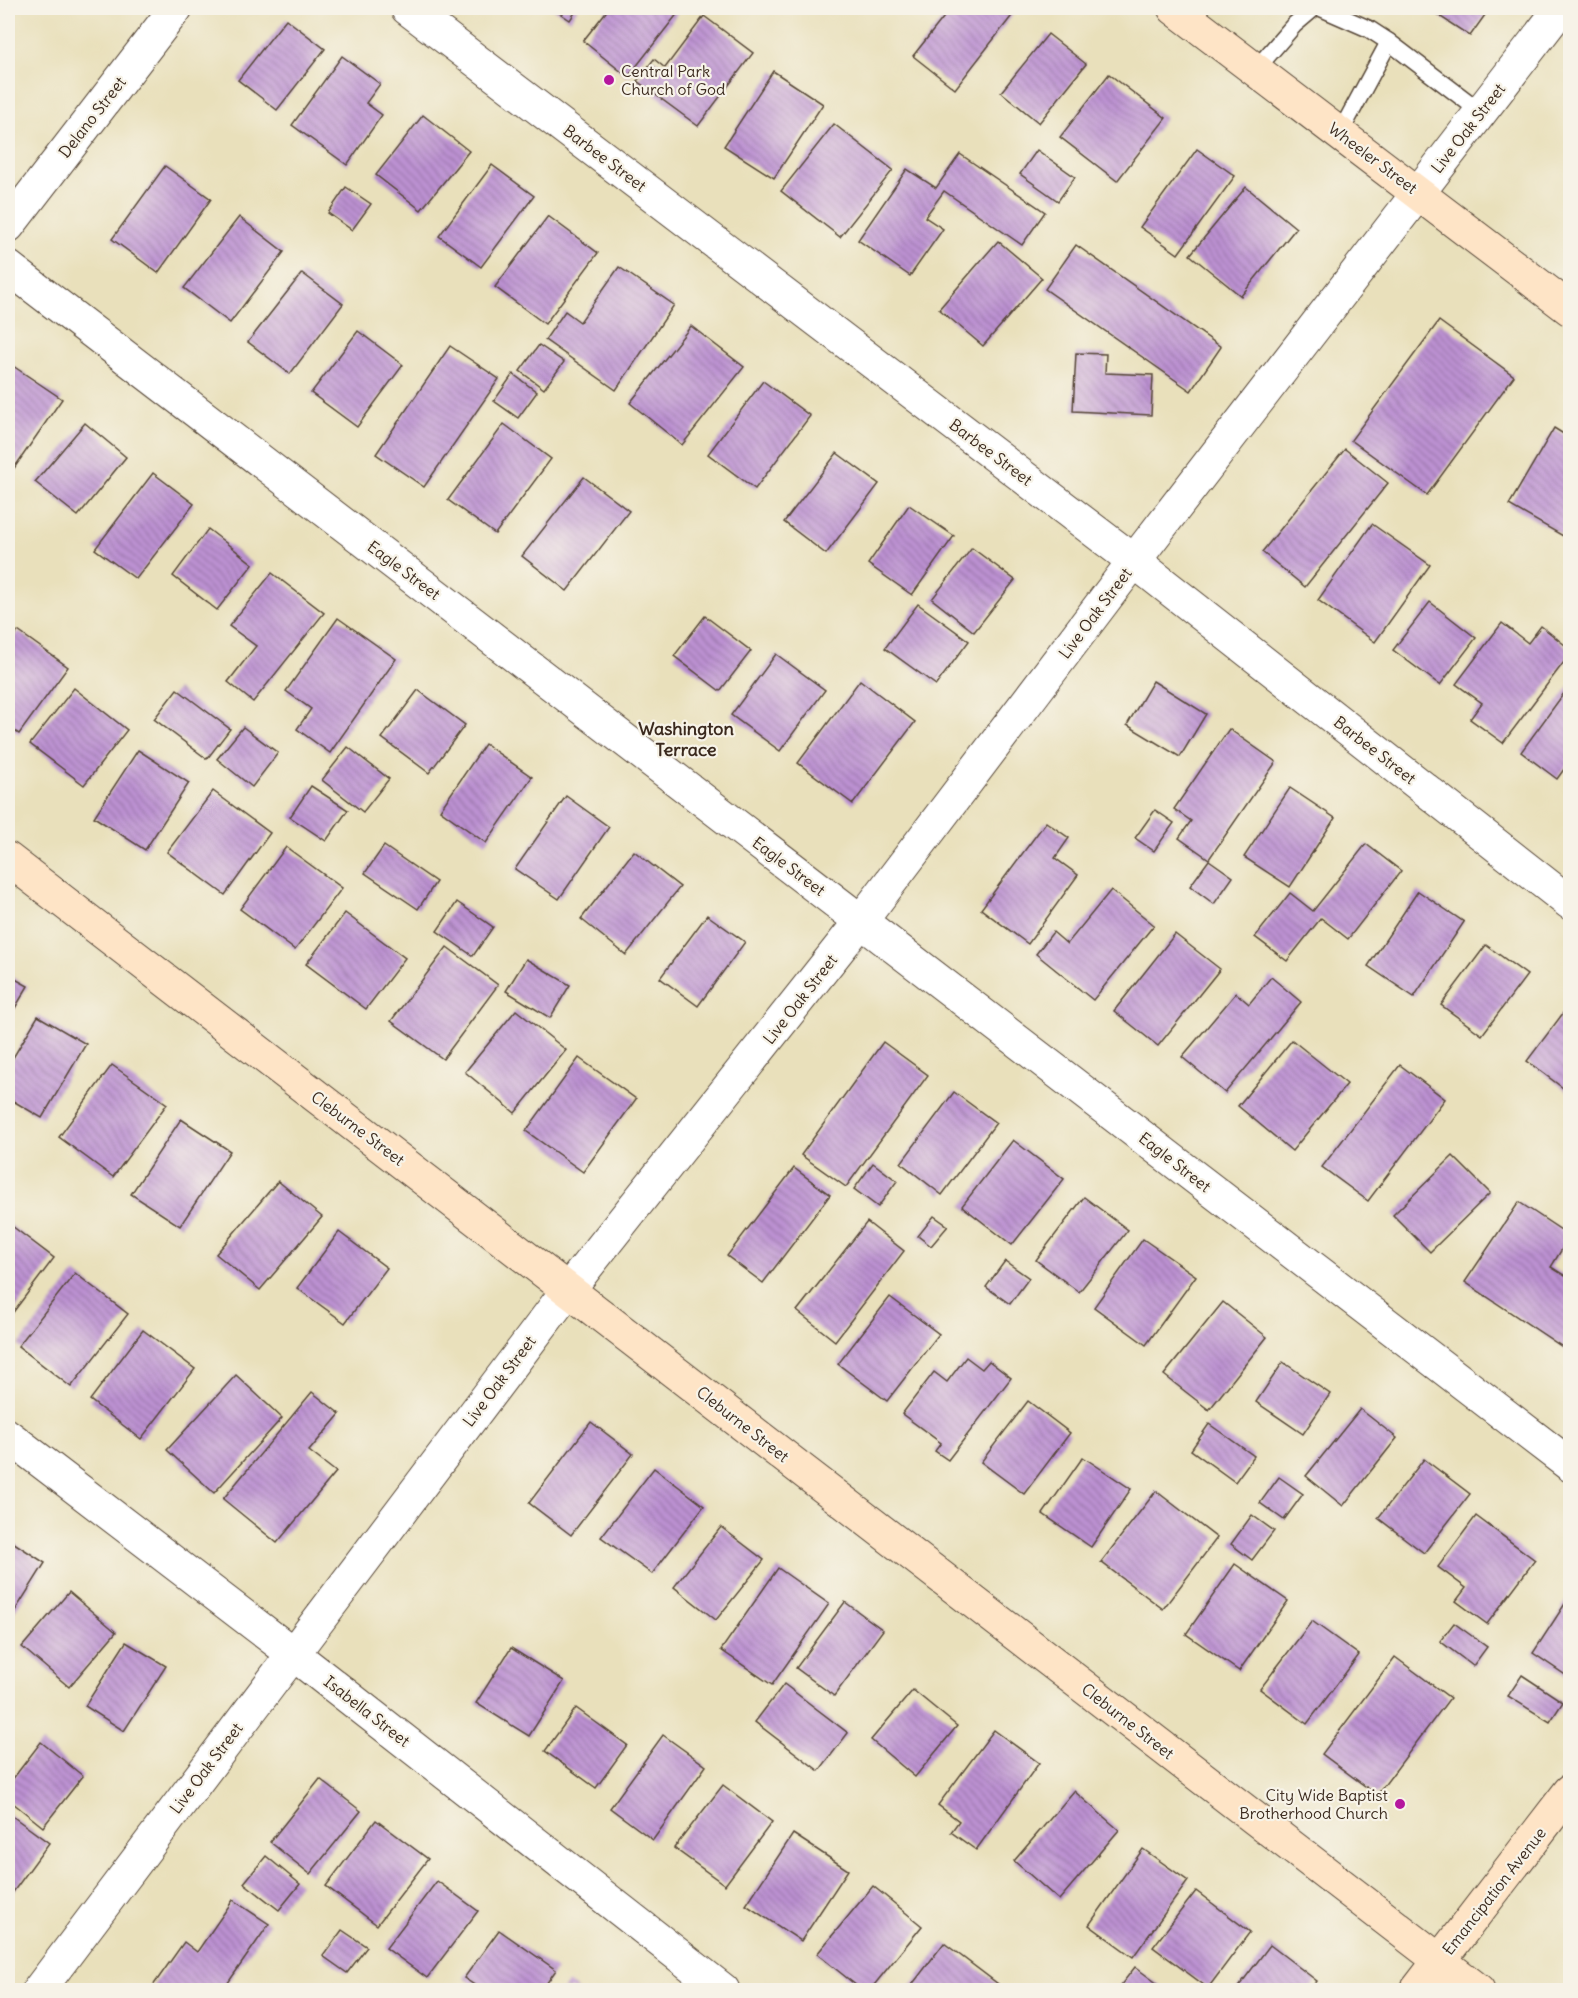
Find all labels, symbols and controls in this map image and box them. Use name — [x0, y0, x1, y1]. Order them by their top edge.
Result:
place label: Central Park Church of God — [621, 61, 725, 99]
street label: Delano Street — [54, 72, 130, 162]
marker: Central Park Church of God — [602, 73, 616, 87]
street label: Live Oak Street — [1427, 79, 1510, 177]
street label: Wheeler Street — [1325, 118, 1422, 198]
street label: Barbee Street — [560, 120, 651, 196]
street label: Barbee Street — [946, 414, 1037, 490]
street label: Eagle Street — [364, 536, 445, 604]
street label: Live Oak Street — [1054, 563, 1136, 662]
street label: Barbee Street — [1330, 712, 1421, 789]
district label: Washington Terrace — [638, 717, 734, 761]
street label: Eagle Street — [749, 832, 830, 900]
street label: Live Oak Street — [759, 950, 842, 1048]
street label: Cleburne Street — [307, 1086, 409, 1170]
street label: Eagle Street — [1135, 1128, 1215, 1197]
street label: Live Oak Street — [458, 1331, 540, 1430]
street label: Cleburne Street — [693, 1382, 794, 1467]
street label: Isabella Street — [320, 1671, 414, 1751]
street label: Cleburne Street — [1078, 1679, 1179, 1764]
street label: Live Oak Street — [165, 1718, 247, 1817]
place label: City Wide Baptist Brotherhood Church — [1239, 1785, 1389, 1823]
marker: City Wide Baptist Brotherhood Church — [1393, 1797, 1407, 1811]
street label: Emancipation Avenue — [1438, 1823, 1550, 1959]

